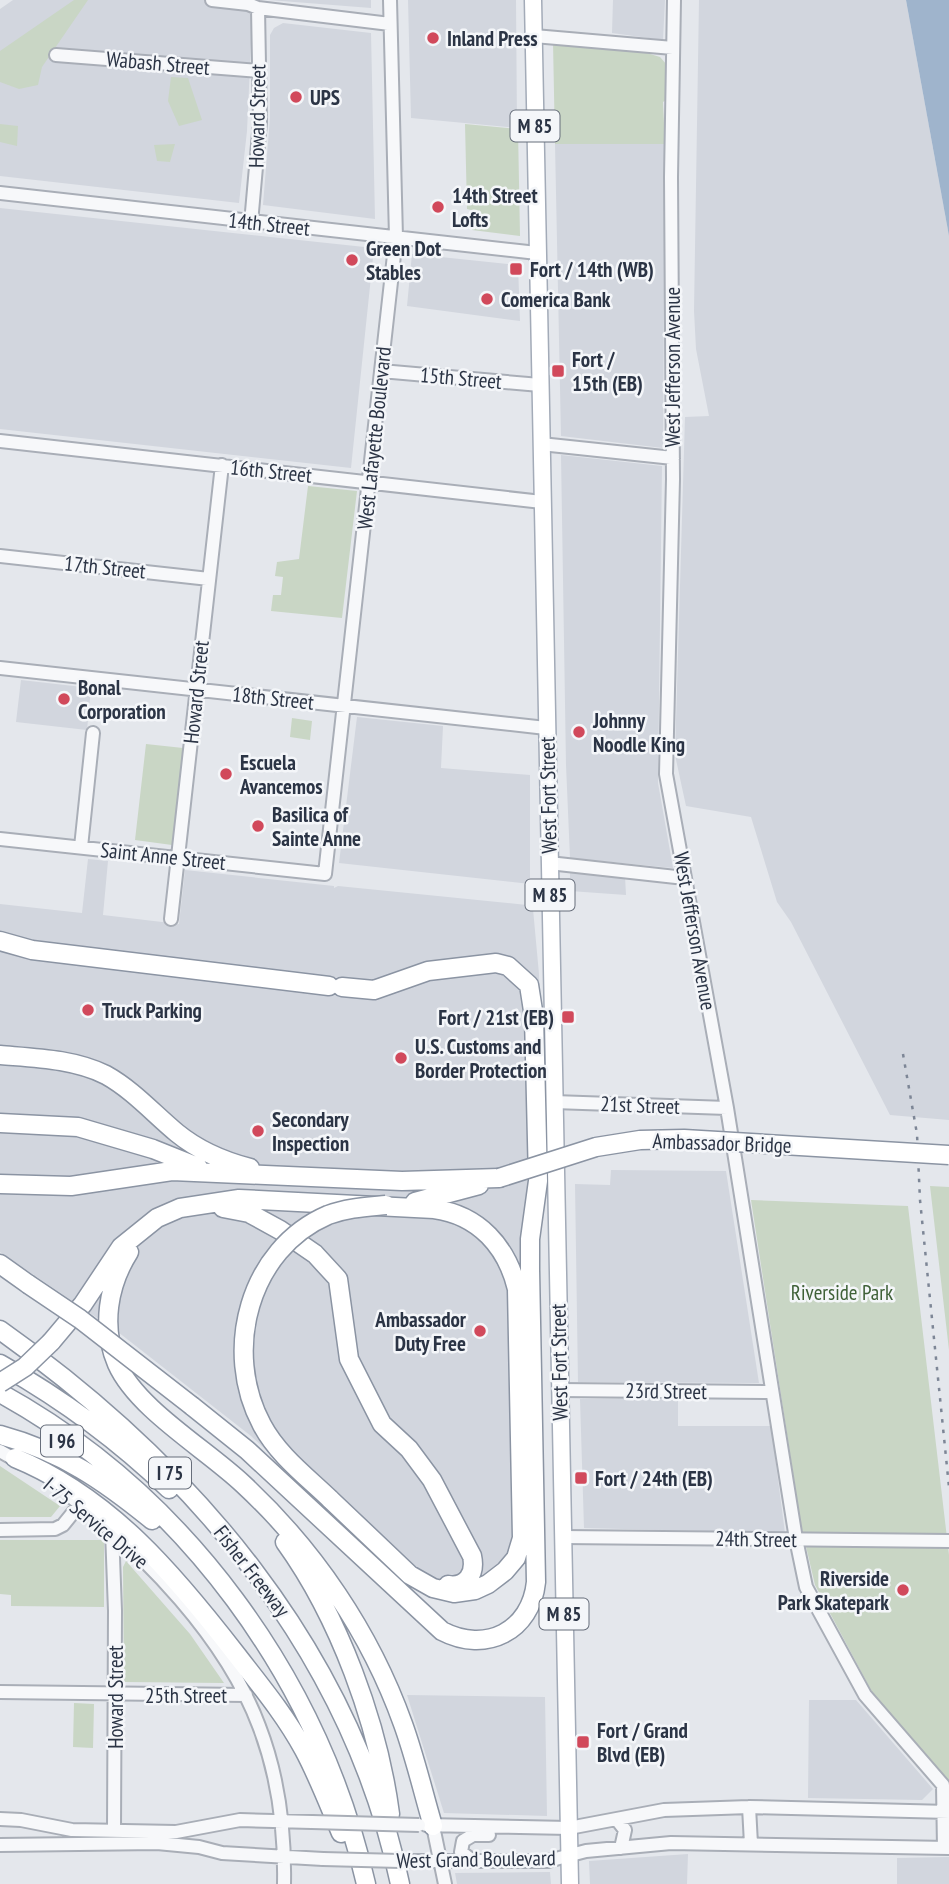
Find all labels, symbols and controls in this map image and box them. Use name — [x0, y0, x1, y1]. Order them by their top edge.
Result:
place label: Inland Press — [447, 25, 538, 52]
marker: Inland Press — [425, 30, 441, 46]
street label: Wabash Street — [105, 45, 211, 81]
street label: Howard Street — [243, 64, 271, 168]
place label: UPS — [310, 84, 340, 111]
marker: UPS — [288, 89, 304, 105]
road number: M 85 — [510, 110, 560, 142]
place label: 14th Street Lofts — [452, 182, 538, 233]
marker: 14th Street Lofts — [430, 199, 446, 215]
street label: 14th Street — [227, 206, 311, 242]
place label: Green Dot Stables — [366, 235, 441, 286]
marker: Green Dot Stables — [344, 252, 360, 268]
place label: Fort / 14th (WB) — [530, 256, 654, 283]
marker: Fort / 14th (WB) — [508, 261, 524, 277]
place label: Comerica Bank — [501, 286, 611, 313]
street label: West Jefferson Avenue — [659, 287, 686, 447]
marker: Comerica Bank — [479, 291, 495, 307]
street label: West Lafayette Boulevard — [351, 345, 397, 531]
place label: Fort / 15th (EB) — [572, 346, 643, 397]
street label: 15th Street — [419, 361, 503, 395]
marker: Fort / 15th (EB) — [550, 363, 566, 379]
street label: 16th Street — [229, 453, 313, 489]
street label: 17th Street — [63, 549, 147, 585]
street label: Howard Street — [177, 639, 215, 745]
place label: Bonal Corporation — [78, 674, 166, 725]
street label: 18th Street — [231, 680, 315, 716]
marker: Bonal Corporation — [56, 691, 72, 707]
place label: Johnny Noodle King — [592, 707, 685, 758]
marker: Johnny Noodle King — [571, 724, 587, 740]
street label: West Fort Street — [533, 736, 563, 854]
place label: Escuela Avancemos — [239, 749, 323, 800]
marker: Escuela Avancemos — [218, 766, 234, 782]
place label: Basilica of Sainte Anne — [272, 801, 361, 852]
marker: Basilica of Sainte Anne — [250, 818, 266, 834]
street label: Saint Anne Street — [99, 836, 227, 876]
street label: West Jefferson Avenue — [668, 850, 722, 1012]
road number: M 85 — [526, 880, 574, 911]
place label: Truck Parking — [102, 997, 202, 1024]
marker: Truck Parking — [80, 1002, 96, 1018]
place label: Fort / 21st (EB) — [438, 1004, 554, 1031]
marker: Fort / 21st (EB) — [560, 1009, 576, 1025]
place label: U.S. Customs and Border Protection — [415, 1033, 547, 1084]
marker: U.S. Customs and Border Protection — [393, 1050, 409, 1066]
street label: 21st Street — [600, 1090, 681, 1120]
place label: Secondary Inspection — [272, 1106, 349, 1157]
marker: Secondary Inspection — [250, 1123, 266, 1139]
street label: Ambassador Bridge — [652, 1127, 792, 1159]
park label: Riverside Park — [791, 1279, 893, 1306]
street label: West Fort Street — [544, 1303, 574, 1421]
place label: Ambassador Duty Free — [374, 1306, 467, 1357]
marker: Ambassador Duty Free — [472, 1323, 488, 1339]
street label: 23rd Street — [625, 1377, 707, 1405]
road number: I 96 — [41, 1426, 83, 1456]
road number: I 75 — [149, 1457, 191, 1488]
place label: Fort / 24th (EB) — [595, 1465, 713, 1492]
marker: Fort / 24th (EB) — [573, 1470, 589, 1486]
street label: I-75 Service Drive — [38, 1471, 154, 1575]
street label: Fisher Freeway — [208, 1520, 296, 1622]
street label: 24th Street — [715, 1525, 797, 1553]
place label: Riverside Park Skatepark — [778, 1565, 889, 1616]
marker: Riverside Park Skatepark — [895, 1582, 911, 1598]
road number: M 85 — [540, 1598, 588, 1630]
street label: Howard Street — [102, 1645, 129, 1749]
street label: 25th Street — [145, 1682, 227, 1709]
place label: Fort / Grand Blvd (EB) — [597, 1717, 688, 1768]
marker: Fort / Grand Blvd (EB) — [575, 1734, 591, 1750]
street label: West Grand Boulevard — [396, 1844, 556, 1874]

